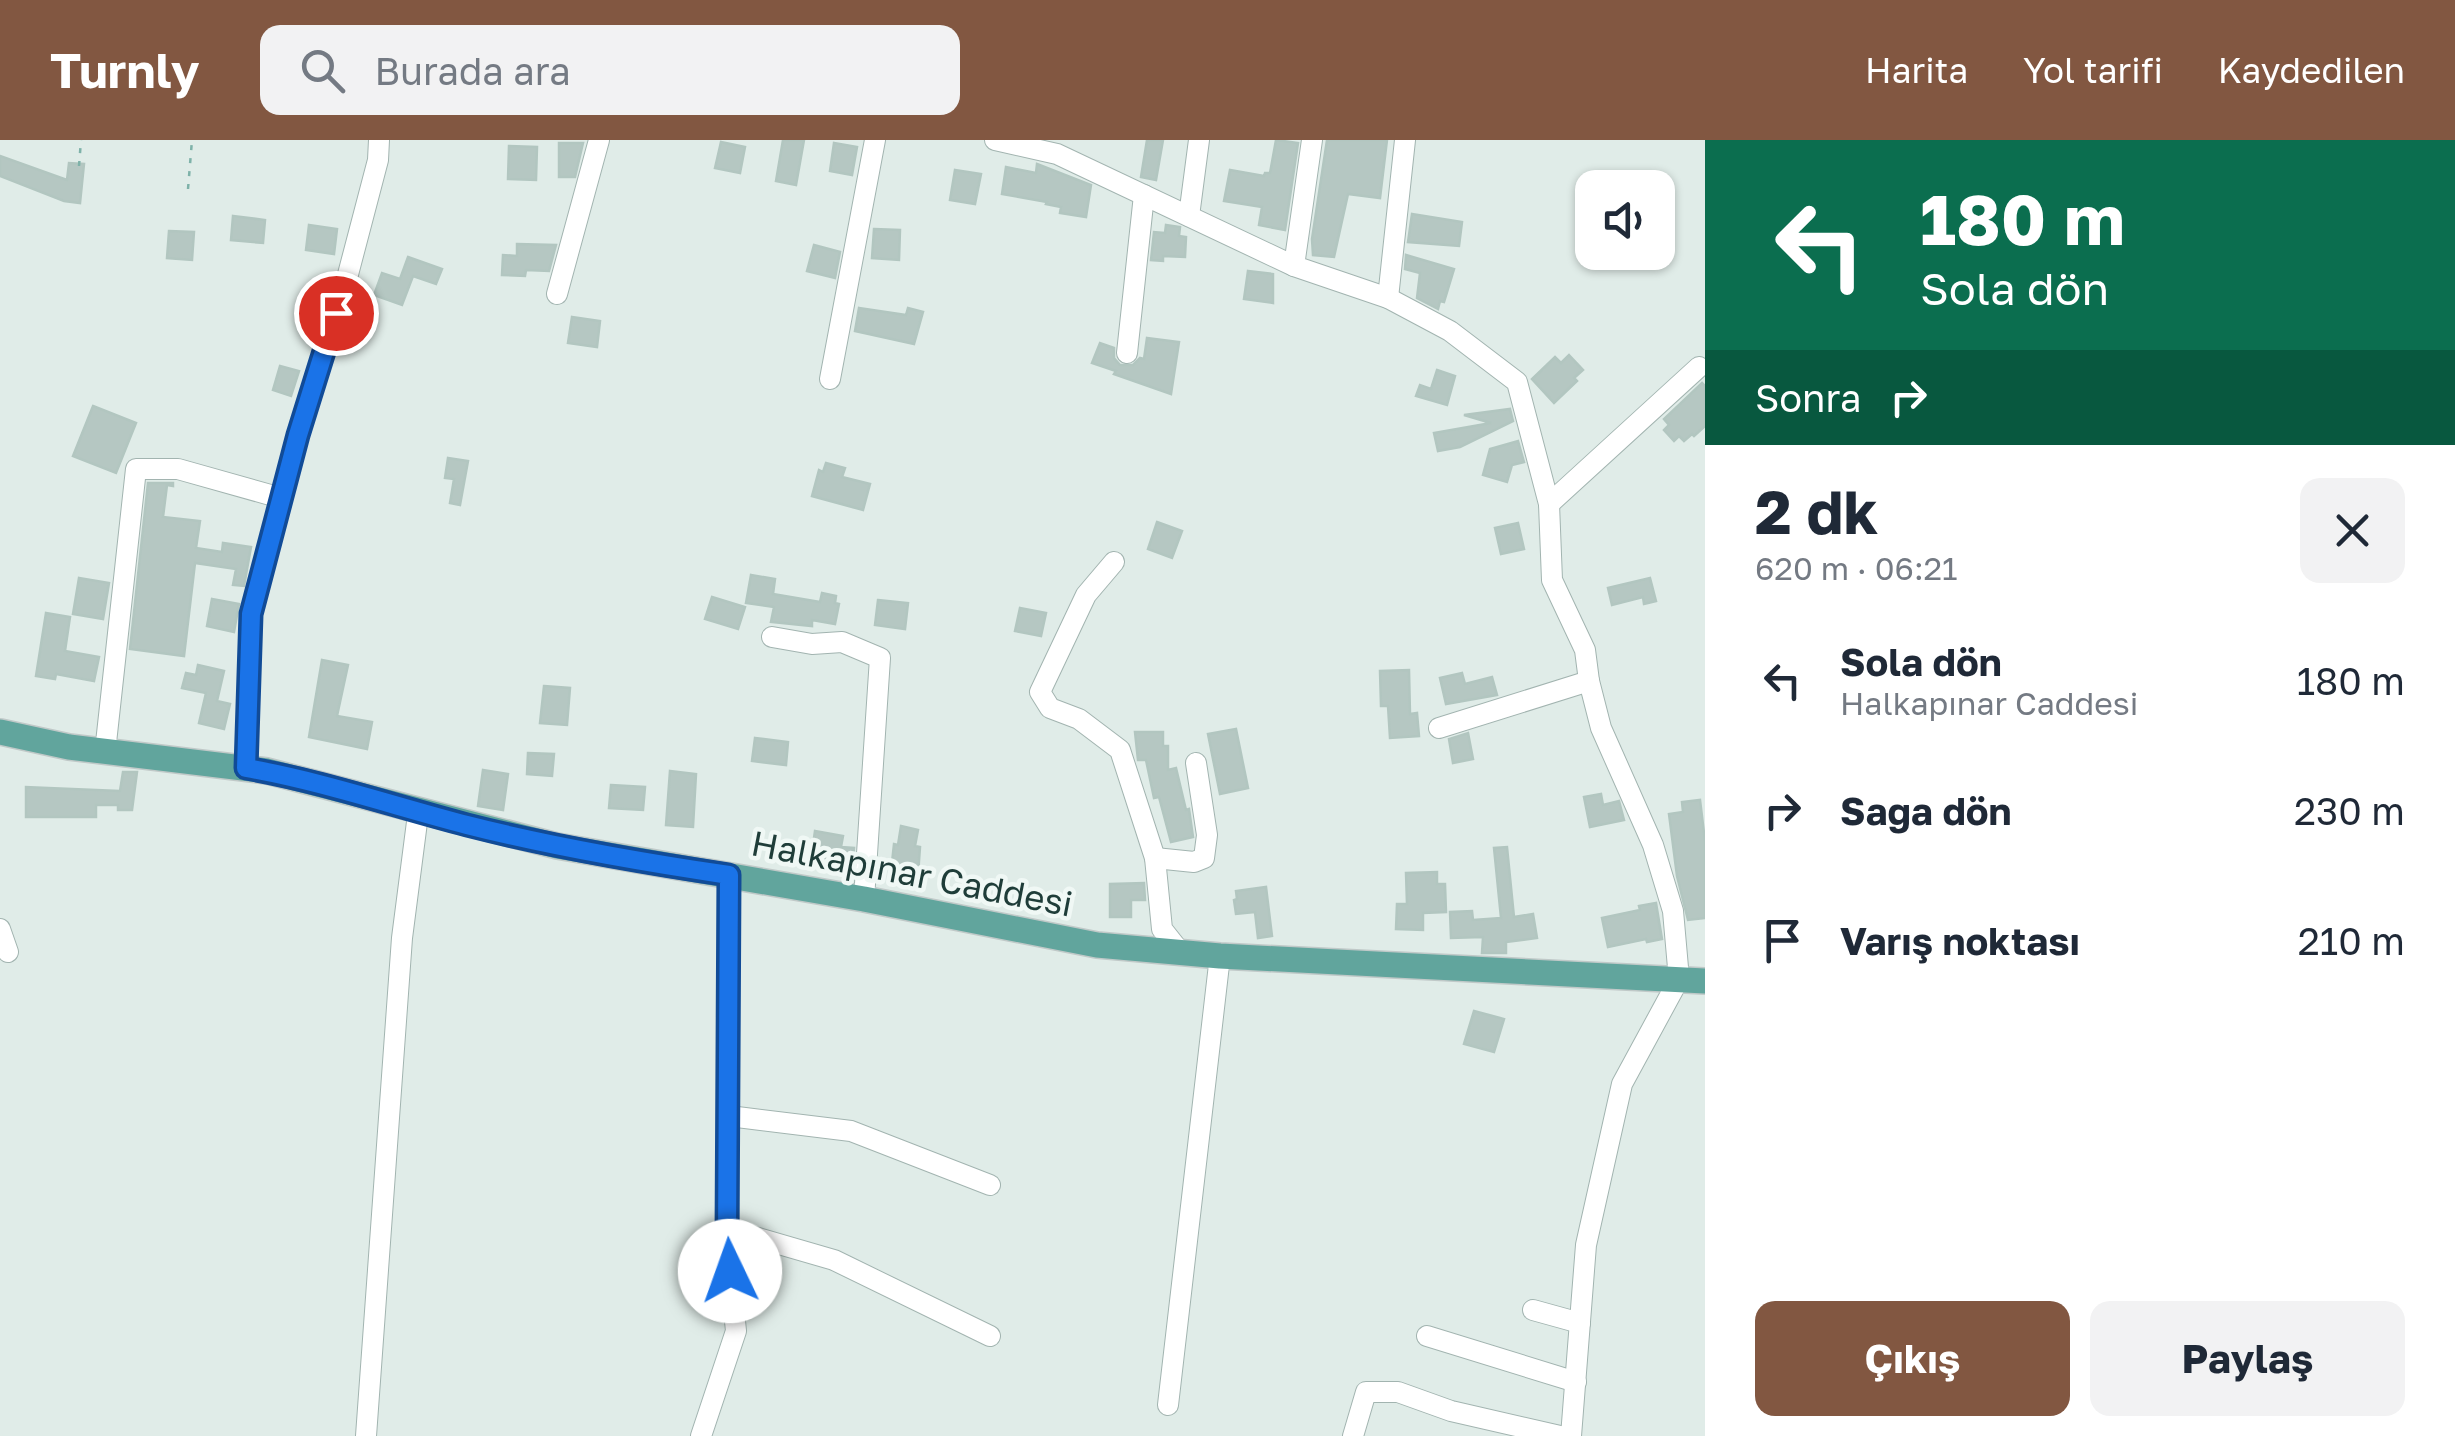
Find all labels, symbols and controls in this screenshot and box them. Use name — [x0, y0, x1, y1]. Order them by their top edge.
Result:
search box — [260, 25, 960, 115]
text: Turnly — [50, 41, 200, 99]
icon: search — [295, 43, 350, 98]
text: Burada ara — [375, 48, 571, 93]
text: Harita — [1865, 49, 1968, 91]
text: Yol tarifi — [2023, 49, 2163, 91]
text: Kaydedilen — [2218, 49, 2405, 91]
map controls — [1575, 170, 1675, 270]
button: sound — [1575, 170, 1675, 270]
text: 180 m — [1920, 176, 2125, 260]
icon: left — [1755, 180, 1885, 310]
text: Sola dön — [1920, 261, 2109, 315]
pin — [294, 271, 379, 356]
icon: arrive — [309, 286, 364, 341]
icon: right — [1881, 370, 1936, 425]
text: Sonra — [1755, 375, 1861, 420]
text: 2 dk — [1755, 475, 1878, 547]
button: close — [2300, 478, 2405, 583]
text: 620 m · 06:21 — [1755, 549, 1958, 587]
text: Sola dön — [1840, 639, 2002, 684]
icon: left — [1755, 653, 1810, 708]
text: 180 m — [2297, 658, 2405, 703]
text: Halkapınar Caddesi — [1840, 684, 2138, 722]
icon: right — [1755, 783, 1810, 838]
text: Sağa dön — [1840, 788, 2012, 833]
text: 230 m — [2294, 788, 2405, 833]
street label: Halkapınar Caddesi — [748, 821, 1076, 925]
icon: arrive — [1755, 913, 1810, 968]
text: Varış noktası — [1840, 918, 2080, 963]
text: 210 m — [2298, 918, 2405, 963]
position arrow — [678, 1219, 782, 1323]
button: Çıkış — [1755, 1301, 2070, 1416]
button: Paylaş — [2090, 1301, 2405, 1416]

